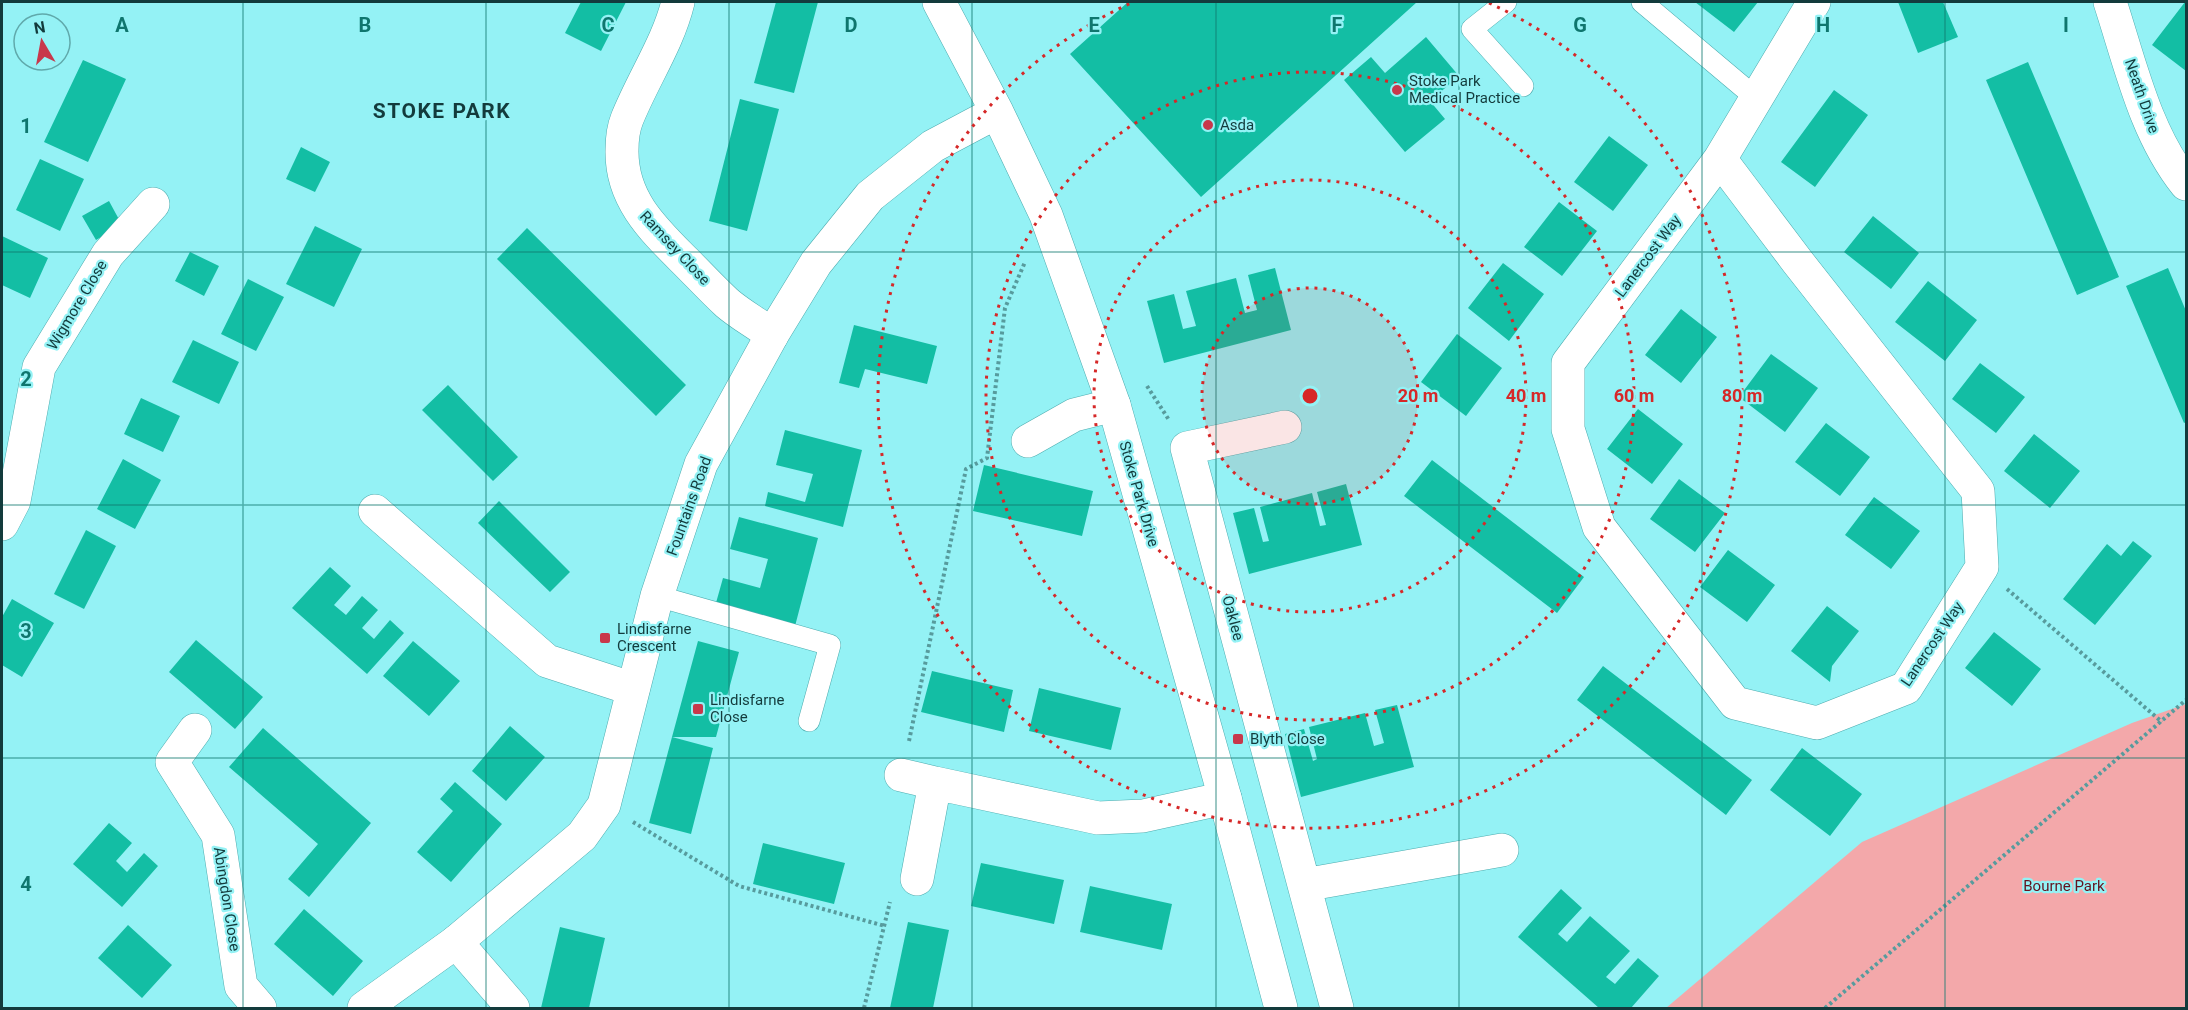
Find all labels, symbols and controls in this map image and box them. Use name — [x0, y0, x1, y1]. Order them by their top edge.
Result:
north arrow — [12, 12, 72, 72]
text: A — [115, 13, 129, 37]
text: B — [359, 13, 371, 37]
text: C — [601, 13, 615, 37]
text: D — [845, 13, 858, 37]
text: E — [1088, 13, 1100, 37]
text: F — [1332, 13, 1343, 37]
text: G — [1573, 13, 1587, 37]
text: H — [1816, 13, 1830, 37]
text: I — [2063, 13, 2069, 37]
text: N — [32, 17, 47, 38]
street label: Neath Drive — [2121, 56, 2163, 136]
place label: Stoke Park Medical Practice — [1409, 72, 1520, 107]
marker: Stoke Park Medical Practice — [1390, 83, 1404, 97]
district label: STOKE PARK — [373, 99, 511, 123]
text: 1 — [20, 114, 32, 138]
place label: Asda — [1220, 116, 1254, 134]
marker: Asda — [1201, 118, 1215, 132]
street label: Ramsey Close — [636, 207, 714, 289]
street label: Lanercost Way — [1611, 211, 1685, 301]
street label: Wigmore Close — [43, 257, 111, 353]
text: 2 — [20, 367, 32, 391]
text: 20 m — [1398, 385, 1438, 406]
text: 40 m — [1506, 385, 1546, 406]
text: 60 m — [1614, 385, 1654, 406]
text: 80 m — [1722, 385, 1762, 406]
centre of rings — [1300, 386, 1320, 406]
street label: Stoke Park Drive — [1115, 439, 1163, 549]
street label: Fountains Road — [663, 454, 715, 558]
street label: Oaklee — [1218, 594, 1248, 642]
street label: Lanercost Way — [1897, 598, 1967, 690]
text: 3 — [20, 619, 32, 643]
place label: Lindisfarne Crescent — [617, 620, 692, 655]
marker: Lindisfarne Crescent — [598, 631, 612, 645]
place label: Lindisfarne Close — [710, 691, 785, 726]
marker: Lindisfarne Close — [691, 702, 705, 716]
place label: Blyth Close — [1250, 730, 1325, 748]
marker: Blyth Close — [1231, 732, 1245, 746]
street label: Abingdon Close — [210, 846, 244, 952]
text: 4 — [20, 872, 32, 896]
park label: Bourne Park — [2023, 877, 2105, 895]

